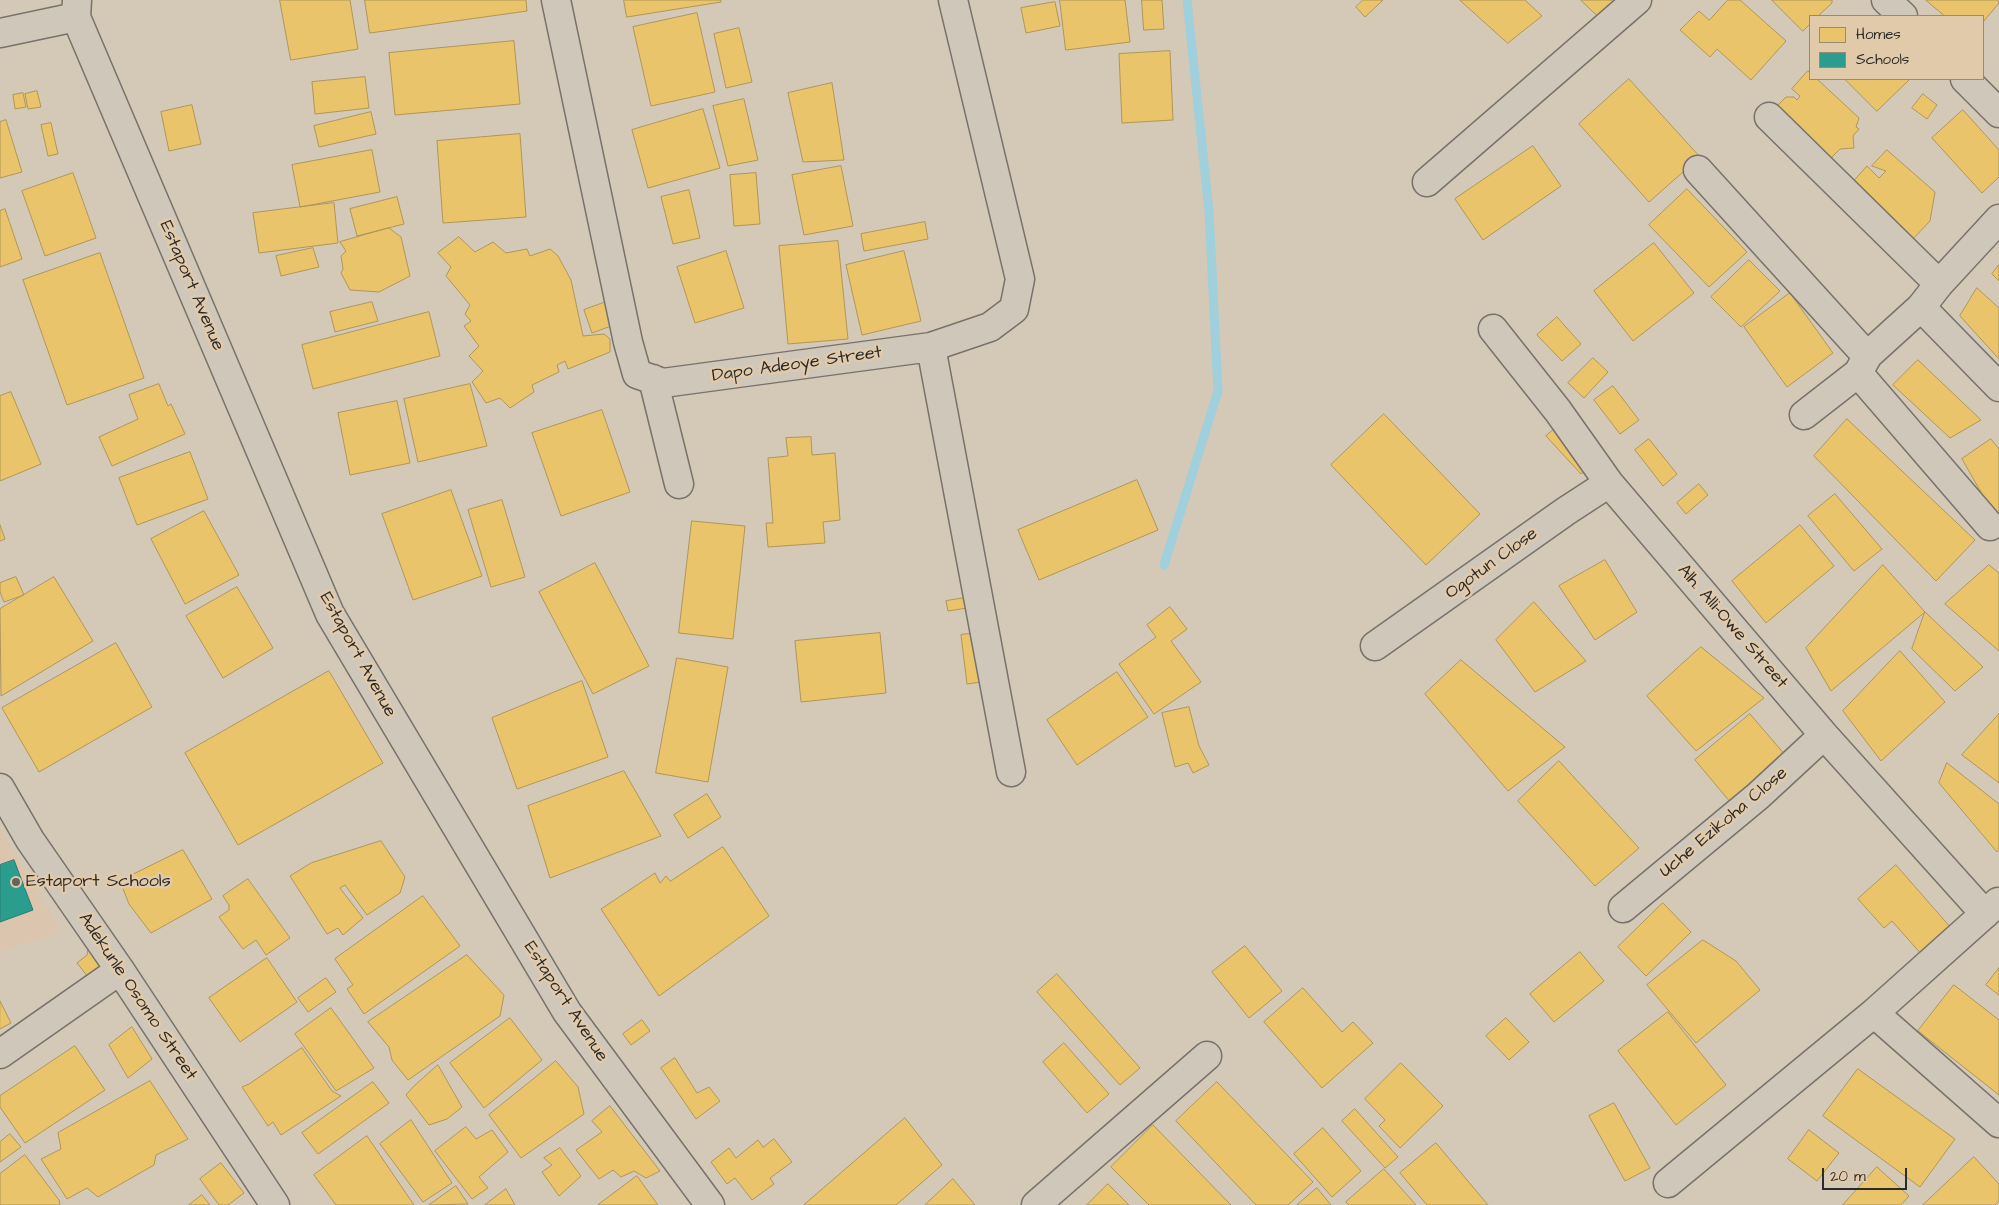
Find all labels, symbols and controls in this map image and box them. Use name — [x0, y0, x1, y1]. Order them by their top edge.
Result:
legend — [1809, 15, 1984, 80]
text: Homes — [1856, 24, 1901, 45]
text: Schools — [1856, 49, 1909, 70]
street label: Estaport Avenue — [154, 218, 228, 354]
street label: Dapo Adeoye Street — [711, 342, 883, 388]
street label: Ogotun Close — [1442, 523, 1542, 605]
street label: Alh. Alli-Owe Street — [1672, 560, 1792, 694]
street label: Estaport Avenue — [314, 589, 400, 721]
street label: Uche Ezikoha Close — [1656, 763, 1792, 883]
place label: Estaport Schools — [26, 871, 171, 893]
marker: Estaport Schools — [10, 876, 22, 888]
street label: Adekunle Osomo Street — [73, 909, 201, 1085]
street label: Estaport Avenue — [518, 938, 612, 1066]
scale bar — [1824, 1158, 1909, 1190]
text: 20 m — [1830, 1166, 1866, 1187]

